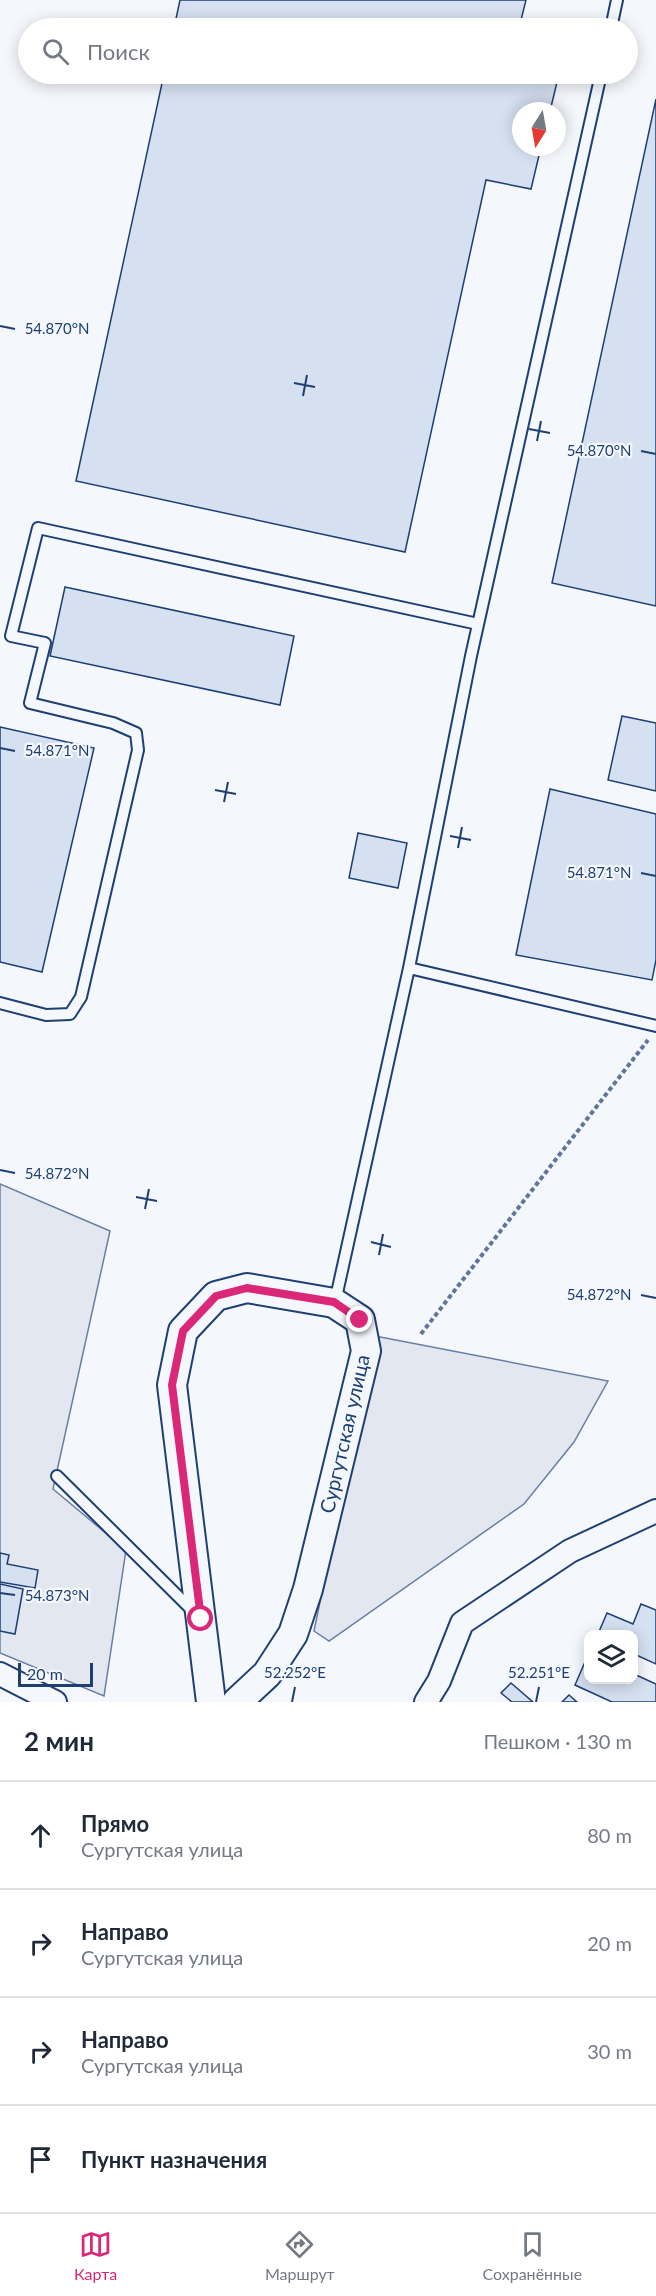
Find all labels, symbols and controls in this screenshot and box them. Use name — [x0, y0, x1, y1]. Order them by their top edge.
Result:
search box — [18, 18, 638, 84]
icon: search — [39, 35, 72, 68]
text: Поиск — [87, 38, 150, 65]
north arrow — [512, 102, 566, 156]
text: 54.870°N — [25, 319, 89, 337]
text: 54.870°N — [567, 441, 631, 459]
text: 54.871°N — [25, 741, 89, 759]
text: 54.871°N — [567, 863, 631, 881]
text: 54.872°N — [25, 1164, 89, 1182]
text: 54.872°N — [567, 1285, 631, 1303]
route end — [346, 1306, 372, 1332]
street label: Сургутская улица — [314, 1352, 374, 1516]
text: 54.873°N — [25, 1586, 89, 1604]
route start — [187, 1605, 213, 1631]
map controls — [584, 1630, 638, 1684]
button: layers — [584, 1630, 638, 1684]
scale bar — [18, 1660, 93, 1688]
text: 52.252°E — [264, 1663, 326, 1681]
text: 52.251°E — [508, 1663, 570, 1681]
text: 20 m — [27, 1664, 63, 1683]
text: 2 мин — [24, 1725, 94, 1757]
text: Пешком · 130 m — [483, 1729, 632, 1753]
text: Прямо — [81, 1810, 149, 1837]
icon: ahead — [24, 1819, 57, 1852]
text: 80 m — [587, 1823, 632, 1847]
text: Сургутская улица — [81, 1837, 243, 1861]
text: Направо — [81, 1918, 169, 1945]
icon: right — [24, 1927, 57, 1960]
text: 20 m — [587, 1931, 632, 1955]
text: Сургутская улица — [81, 1945, 243, 1969]
text: Направо — [81, 2026, 169, 2053]
icon: right — [24, 2035, 57, 2068]
text: 30 m — [587, 2039, 632, 2063]
text: Сургутская улица — [81, 2053, 243, 2077]
icon: arrive — [24, 2143, 57, 2176]
text: Пункт назначения — [81, 2146, 267, 2173]
tab: Карта — [74, 2228, 117, 2283]
tab: Маршрут — [265, 2228, 335, 2283]
tab: Сохранённые — [483, 2228, 582, 2283]

